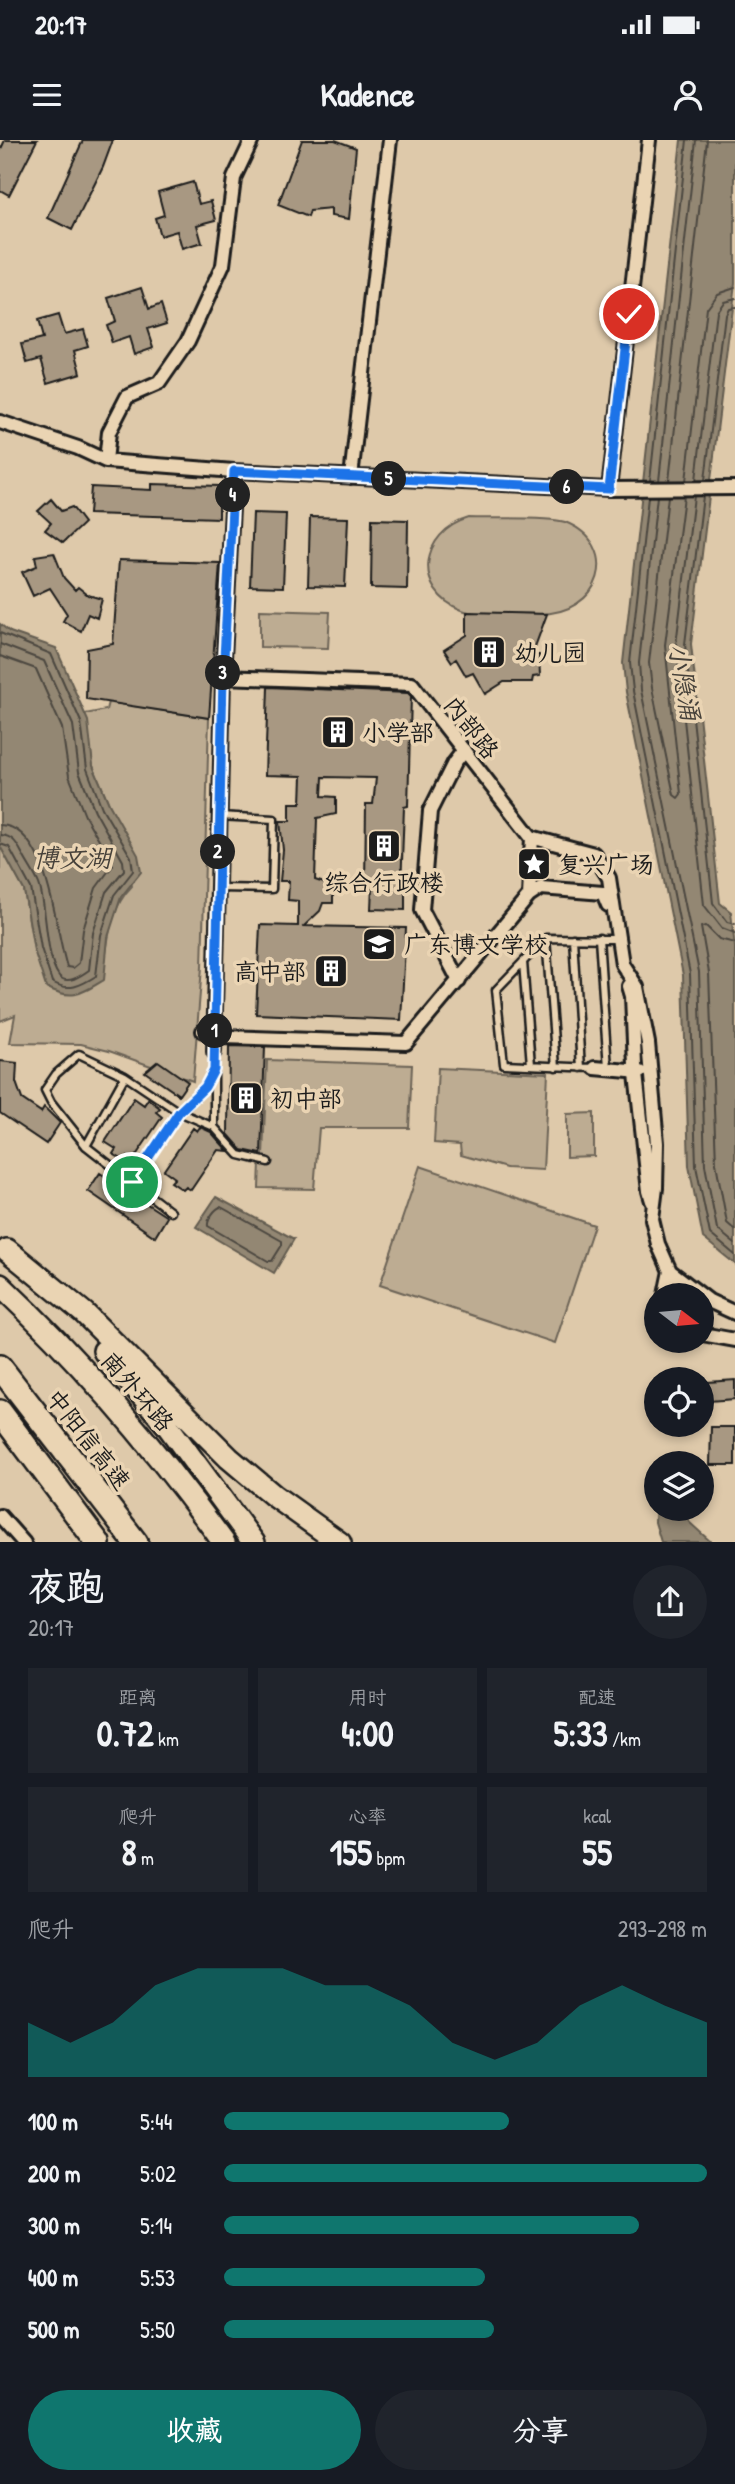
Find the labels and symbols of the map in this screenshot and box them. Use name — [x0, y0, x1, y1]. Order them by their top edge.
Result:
pin — [599, 284, 659, 344]
pin: 5 — [372, 462, 406, 496]
pin: 6 — [550, 470, 584, 504]
pin: 4 — [216, 478, 250, 512]
building icon: 幼儿园 — [470, 633, 508, 671]
place label: 幼儿园 — [514, 636, 586, 668]
water label: 小隐涌 — [661, 641, 709, 724]
pin: 3 — [206, 656, 241, 690]
street label: 内部路 — [437, 689, 507, 765]
building icon: 小学部 — [319, 713, 357, 751]
place label: 小学部 — [362, 716, 434, 748]
building icon: 综合行政楼 — [365, 827, 403, 865]
pin: 2 — [200, 834, 235, 870]
water label: 博文湖 — [33, 840, 114, 875]
place icon: 复兴广场 — [515, 845, 553, 883]
place label: 复兴广场 — [558, 848, 654, 880]
place label: 综合行政楼 — [324, 866, 444, 898]
school or university icon: 广东博文学校 — [360, 925, 398, 963]
place label: 广东博文学校 — [404, 928, 548, 960]
building icon: 高中部 — [312, 952, 350, 990]
place label: 高中部 — [234, 955, 306, 987]
pin: 1 — [198, 1014, 232, 1048]
building icon: 初中部 — [227, 1079, 265, 1117]
place label: 初中部 — [270, 1082, 342, 1114]
pin — [102, 1152, 162, 1212]
north arrow — [644, 1283, 714, 1353]
street label: 南外环路 — [94, 1344, 182, 1438]
street label: 中阳信高速 — [39, 1382, 139, 1496]

